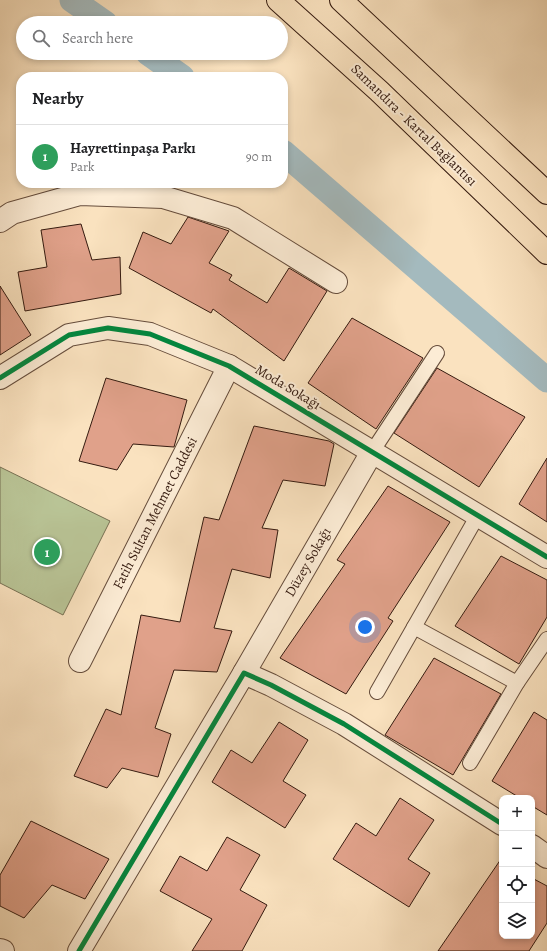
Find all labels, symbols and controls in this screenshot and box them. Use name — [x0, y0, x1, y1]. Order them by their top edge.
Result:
search box — [16, 16, 288, 60]
icon: search — [30, 27, 52, 49]
text: Search here — [62, 28, 133, 48]
street label: Samandıra - Kartal Bağlantısı — [347, 60, 481, 190]
text: Nearby — [32, 87, 83, 110]
text: Hayrettinpaşa Parkı — [70, 138, 196, 158]
text: 1 — [43, 148, 47, 165]
text: 90 m — [246, 148, 272, 165]
text: Park — [70, 158, 94, 175]
street label: Moda Sokağı — [252, 360, 324, 414]
street label: Fatih Sultan Mehmet Caddesi — [108, 433, 202, 592]
street label: Düzey Sokağı — [280, 524, 336, 600]
pin: 1 — [34, 537, 60, 567]
your location — [355, 617, 375, 637]
map controls — [499, 795, 535, 939]
button: + — [499, 795, 535, 831]
button: − — [499, 831, 535, 867]
button: locate — [499, 867, 535, 903]
button: layers — [499, 903, 535, 939]

